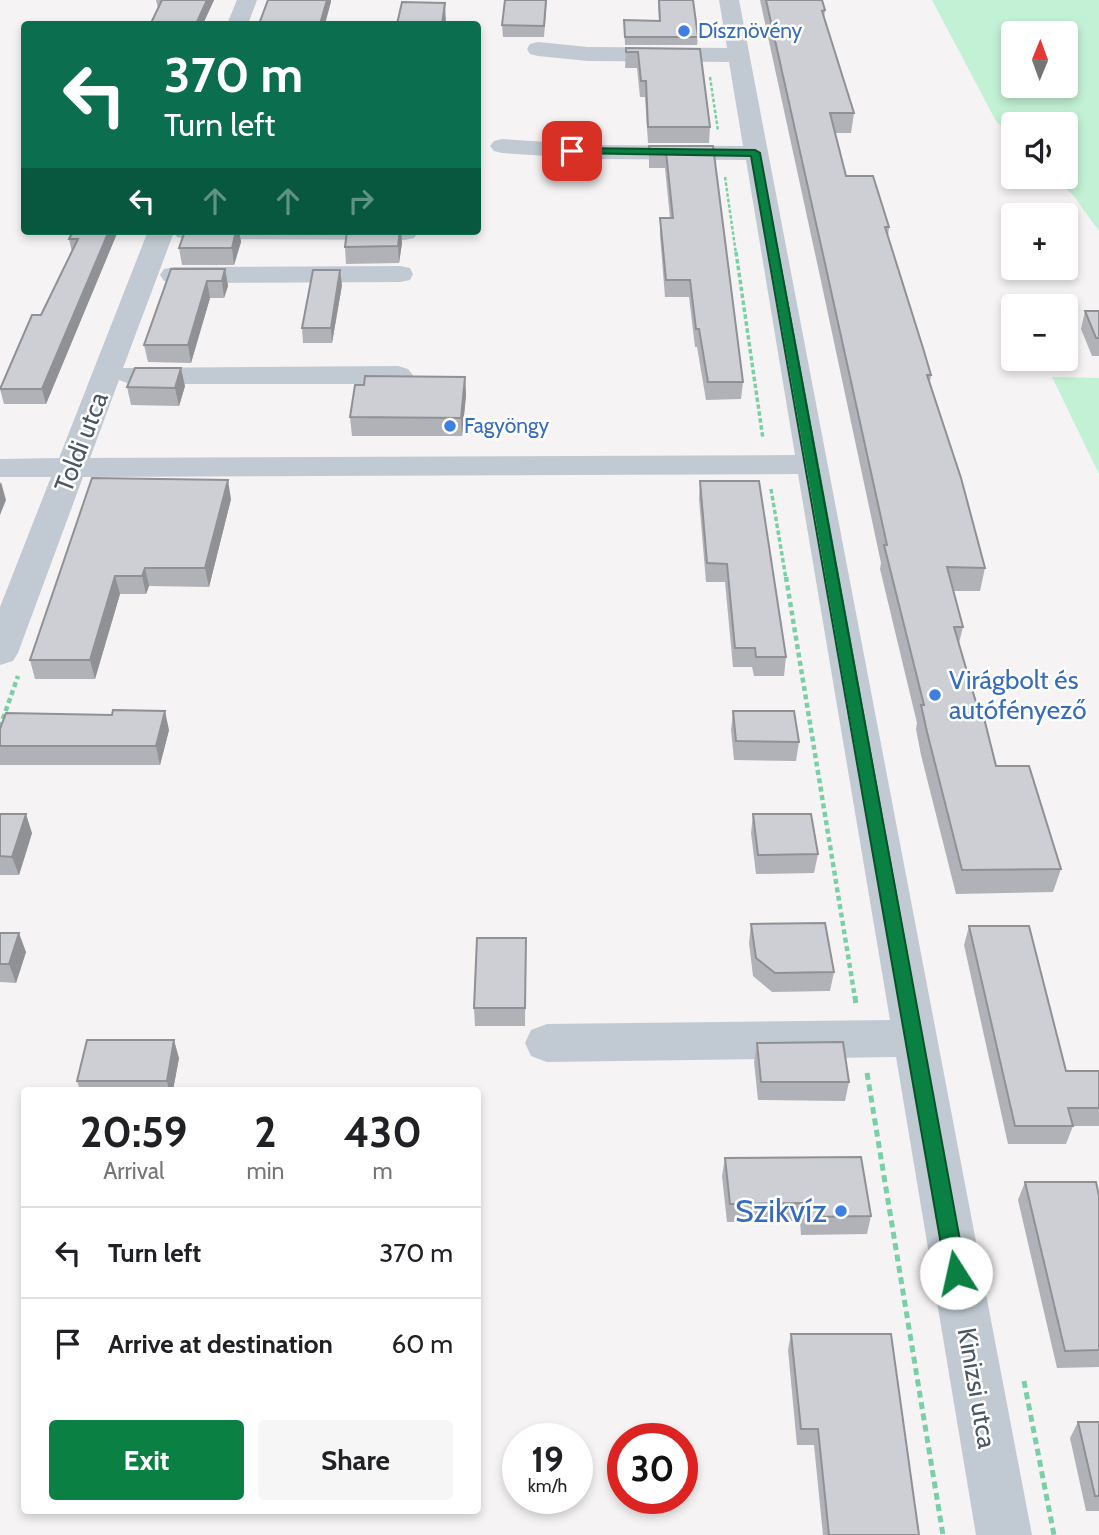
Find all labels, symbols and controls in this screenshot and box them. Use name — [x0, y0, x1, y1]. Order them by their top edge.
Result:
place label: Dísznövény — [698, 18, 803, 43]
north arrow — [1001, 21, 1078, 98]
map controls — [1001, 21, 1078, 371]
marker: Dísznövény — [676, 23, 692, 39]
text: 370 m — [164, 45, 303, 104]
icon: left — [49, 49, 140, 140]
text: Turn left — [164, 105, 275, 144]
button: sound — [1001, 112, 1078, 189]
pin — [542, 121, 602, 181]
icon: arrive — [553, 132, 591, 170]
icon: left — [123, 182, 161, 220]
icon: ahead — [196, 182, 234, 220]
icon: ahead — [269, 182, 307, 220]
icon: right — [342, 182, 380, 220]
button: + — [1001, 203, 1078, 280]
button: − — [1001, 294, 1078, 371]
street label: Toldi utca — [47, 387, 115, 496]
place label: Fagyöngy — [464, 413, 549, 438]
marker: Fagyöngy — [442, 418, 458, 434]
place label: Virágbolt és autófényező — [949, 664, 1087, 726]
marker: Virágbolt és autófényező — [927, 687, 943, 703]
text: 20:59 — [80, 1106, 187, 1158]
text: 2 — [254, 1106, 277, 1158]
text: 430 — [344, 1106, 422, 1158]
text: Arrival — [103, 1157, 164, 1185]
text: min — [247, 1157, 284, 1185]
text: m — [373, 1157, 393, 1185]
place label: Szikvíz — [735, 1191, 827, 1230]
marker: Szikvíz — [833, 1203, 849, 1219]
icon: left — [49, 1234, 87, 1272]
position arrow — [919, 1236, 993, 1310]
text: Turn left — [108, 1237, 201, 1269]
text: 370 m — [379, 1237, 453, 1269]
icon: arrive — [49, 1325, 87, 1363]
street label: Kinizsi utca — [951, 1325, 1003, 1451]
text: Arrive at destination — [108, 1328, 333, 1360]
text: 60 m — [391, 1328, 453, 1360]
button: Exit — [49, 1420, 244, 1500]
button: Share — [258, 1420, 453, 1500]
speed limit sign: 30 — [607, 1423, 698, 1514]
text: 19 — [531, 1438, 564, 1481]
text: km/h — [528, 1475, 567, 1497]

